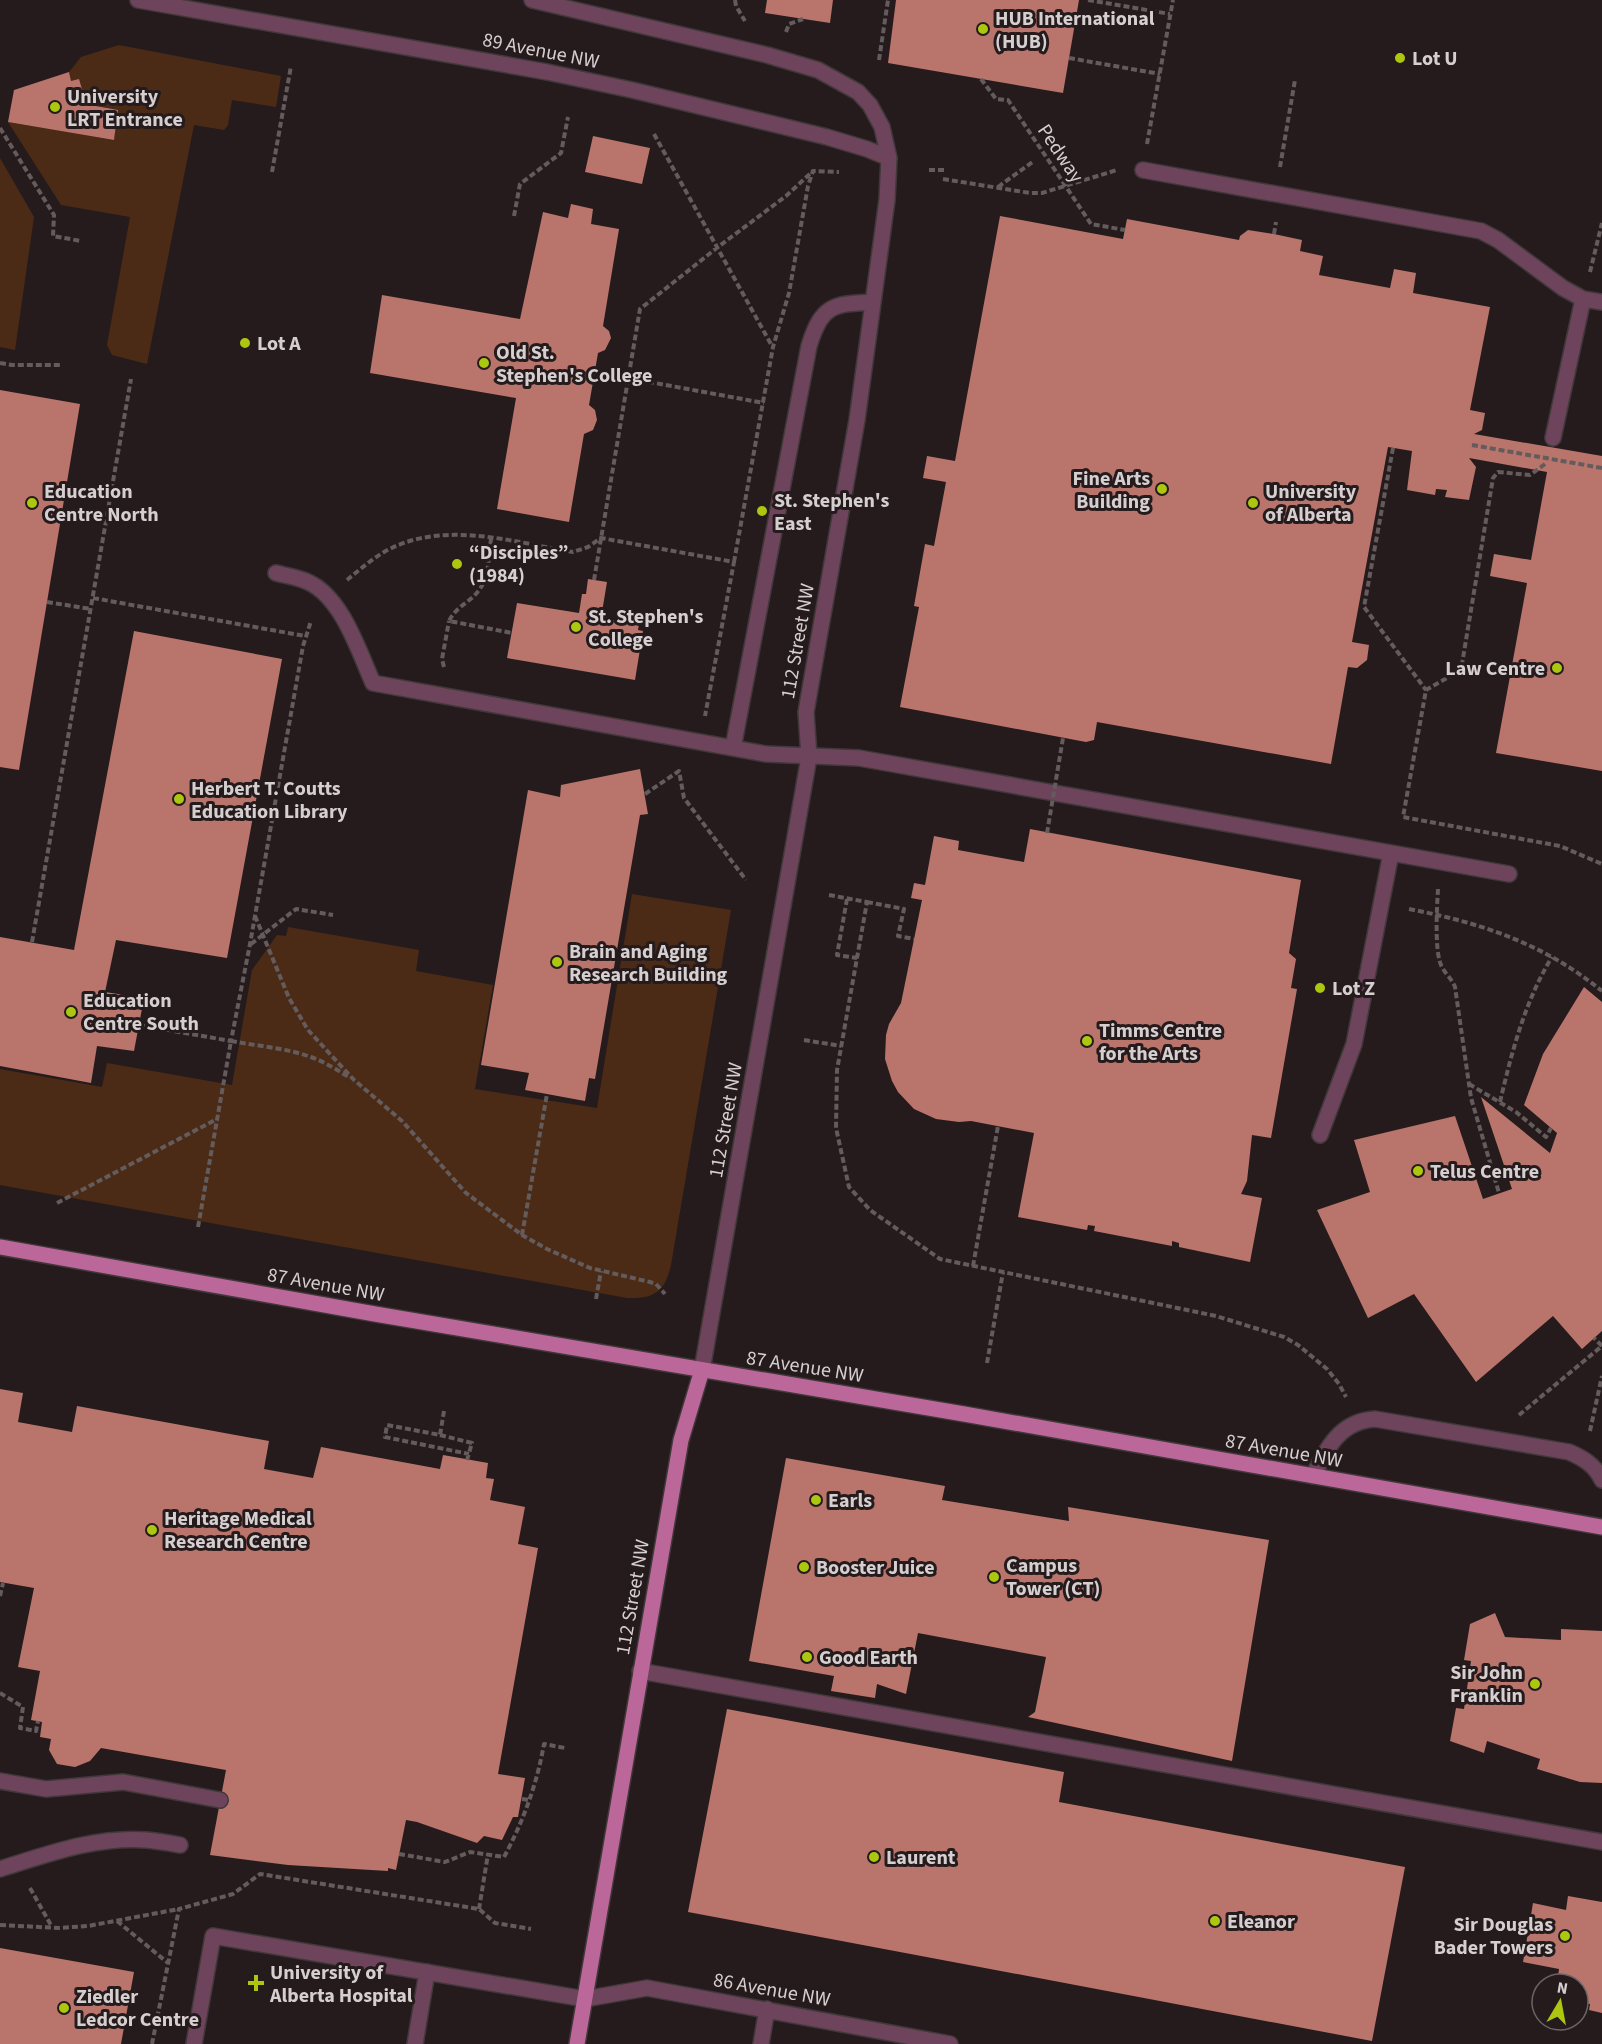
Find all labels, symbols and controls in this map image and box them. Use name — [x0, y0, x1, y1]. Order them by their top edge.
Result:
place label: HUB International (HUB) — [995, 5, 1155, 56]
marker: HUB International (HUB) — [976, 22, 990, 36]
street label: 89 Avenue NW — [480, 26, 602, 76]
place label: Lot U — [1412, 45, 1458, 73]
marker: Lot U — [1393, 51, 1407, 65]
place label: University LRT Entrance — [67, 83, 183, 134]
marker: University LRT Entrance — [48, 100, 62, 114]
street label: Pedway — [1030, 119, 1090, 189]
place label: Lot A — [257, 330, 301, 358]
marker: Lot A — [238, 336, 252, 350]
place label: Old St. Stephen's College — [496, 339, 652, 390]
marker: Old St. Stephen's College — [477, 356, 491, 370]
place label: Fine Arts Building — [1072, 465, 1150, 516]
place label: Education Centre North — [44, 478, 159, 529]
place label: University of Alberta — [1265, 478, 1357, 529]
marker: Fine Arts Building — [1155, 482, 1169, 496]
place label: St. Stephen's East — [774, 487, 889, 538]
marker: Education Centre North — [25, 496, 39, 510]
marker: University of Alberta — [1246, 496, 1260, 510]
marker: St. Stephen's East — [755, 504, 769, 518]
place label: “Disciples” (1984) — [469, 539, 569, 590]
marker: “Disciples” (1984) — [450, 557, 464, 571]
street label: 112 Street NW — [774, 581, 822, 701]
place label: St. Stephen's College — [588, 603, 703, 654]
marker: St. Stephen's College — [569, 620, 583, 634]
place label: Law Centre — [1445, 655, 1545, 683]
marker: Law Centre — [1550, 661, 1564, 675]
place label: Herbert T. Coutts Education Library — [191, 775, 348, 826]
marker: Herbert T. Coutts Education Library — [172, 792, 186, 806]
place label: Brain and Aging Research Building — [569, 938, 728, 989]
marker: Brain and Aging Research Building — [550, 955, 564, 969]
place label: Lot Z — [1332, 975, 1375, 1003]
marker: Lot Z — [1313, 981, 1327, 995]
place label: Education Centre South — [83, 987, 199, 1038]
marker: Education Centre South — [64, 1005, 78, 1019]
place label: Timms Centre for the Arts — [1099, 1017, 1222, 1068]
marker: Timms Centre for the Arts — [1080, 1034, 1094, 1048]
street label: 112 Street NW — [702, 1060, 750, 1180]
place label: Telus Centre — [1430, 1158, 1539, 1186]
marker: Telus Centre — [1411, 1164, 1425, 1178]
street label: 87 Avenue NW — [265, 1261, 387, 1309]
street label: 87 Avenue NW — [744, 1344, 866, 1390]
street label: 87 Avenue NW — [1223, 1427, 1345, 1475]
place label: Earls — [828, 1487, 872, 1515]
marker: Earls — [809, 1493, 823, 1507]
place label: Heritage Medical Research Centre — [164, 1505, 312, 1556]
marker: Heritage Medical Research Centre — [145, 1523, 159, 1537]
street label: 112 Street NW — [609, 1537, 657, 1657]
place label: Campus Tower (CT) — [1006, 1552, 1101, 1603]
place label: Booster Juice — [816, 1554, 935, 1582]
marker: Booster Juice — [797, 1560, 811, 1574]
marker: Campus Tower (CT) — [987, 1570, 1001, 1584]
place label: Good Earth — [819, 1644, 918, 1672]
marker: Good Earth — [800, 1650, 814, 1664]
place label: Sir John Franklin — [1450, 1659, 1523, 1710]
marker: Sir John Franklin — [1528, 1677, 1542, 1691]
place label: Laurent — [886, 1844, 956, 1872]
marker: Laurent — [867, 1850, 881, 1864]
place label: Eleanor — [1227, 1908, 1295, 1936]
place label: Sir Douglas Bader Towers — [1434, 1911, 1553, 1962]
marker: Eleanor — [1208, 1914, 1222, 1928]
marker: Sir Douglas Bader Towers — [1558, 1929, 1572, 1943]
place label: University of Alberta Hospital — [269, 1959, 413, 2010]
street label: 86 Avenue NW — [711, 1966, 833, 2014]
north arrow — [1530, 1972, 1590, 2032]
marker: University of Alberta Hospital — [247, 1974, 265, 1992]
text: N — [1555, 1976, 1570, 2000]
place label: Ziedler Ledcor Centre — [76, 1983, 199, 2034]
marker: Ziedler Ledcor Centre — [57, 2001, 71, 2015]

